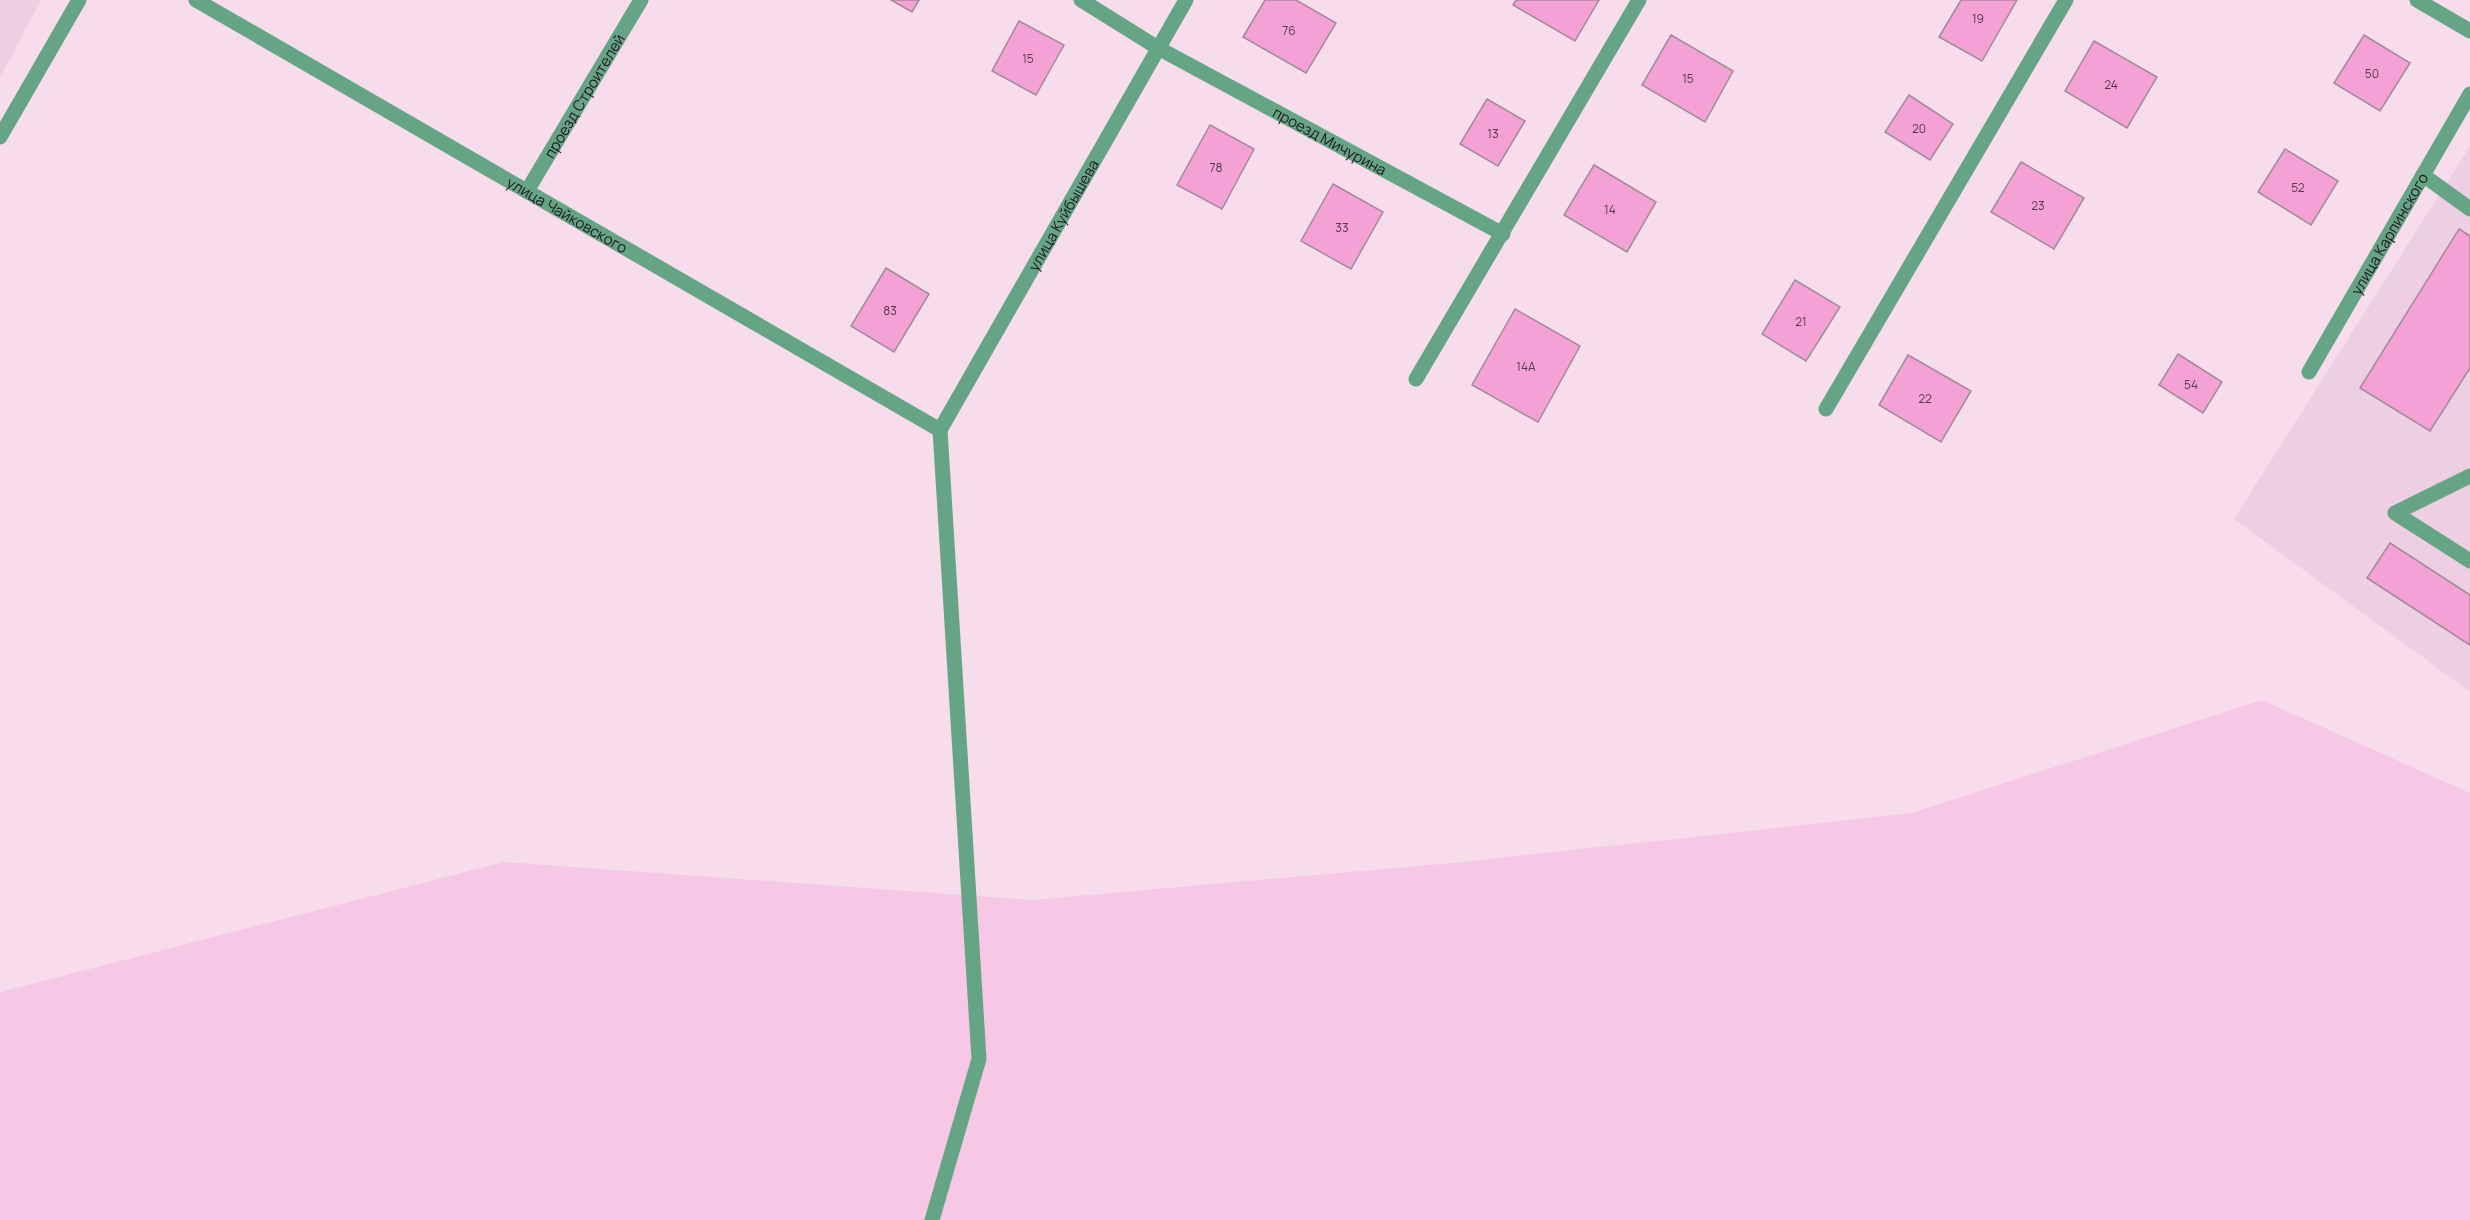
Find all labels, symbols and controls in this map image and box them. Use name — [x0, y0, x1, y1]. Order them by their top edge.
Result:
house number: 19 — [1972, 10, 1984, 27]
house number: 76 — [1282, 22, 1296, 39]
street label: проезд Строителей — [539, 30, 629, 162]
house number: 15 — [1022, 50, 1034, 67]
house number: 50 — [2365, 65, 2379, 82]
house number: 15 — [1682, 70, 1694, 87]
house number: 24 — [2104, 76, 2118, 93]
street label: проезд Мичурина — [1269, 101, 1390, 180]
house number: 20 — [1912, 120, 1926, 137]
house number: 13 — [1487, 125, 1499, 142]
street label: улица Куйбышева — [1023, 155, 1103, 275]
house number: 78 — [1210, 159, 1223, 176]
street label: улица Карпинского — [2346, 169, 2433, 298]
street label: улица Чайковского — [503, 171, 632, 258]
house number: 52 — [2291, 179, 2305, 196]
house number: 23 — [2031, 197, 2045, 214]
house number: 14 — [1604, 201, 1616, 218]
house number: 33 — [1335, 219, 1349, 236]
house number: 83 — [883, 302, 897, 319]
house number: 21 — [1795, 313, 1807, 330]
house number: 14А — [1516, 358, 1536, 375]
house number: 54 — [2184, 376, 2198, 393]
house number: 22 — [1918, 390, 1932, 407]

